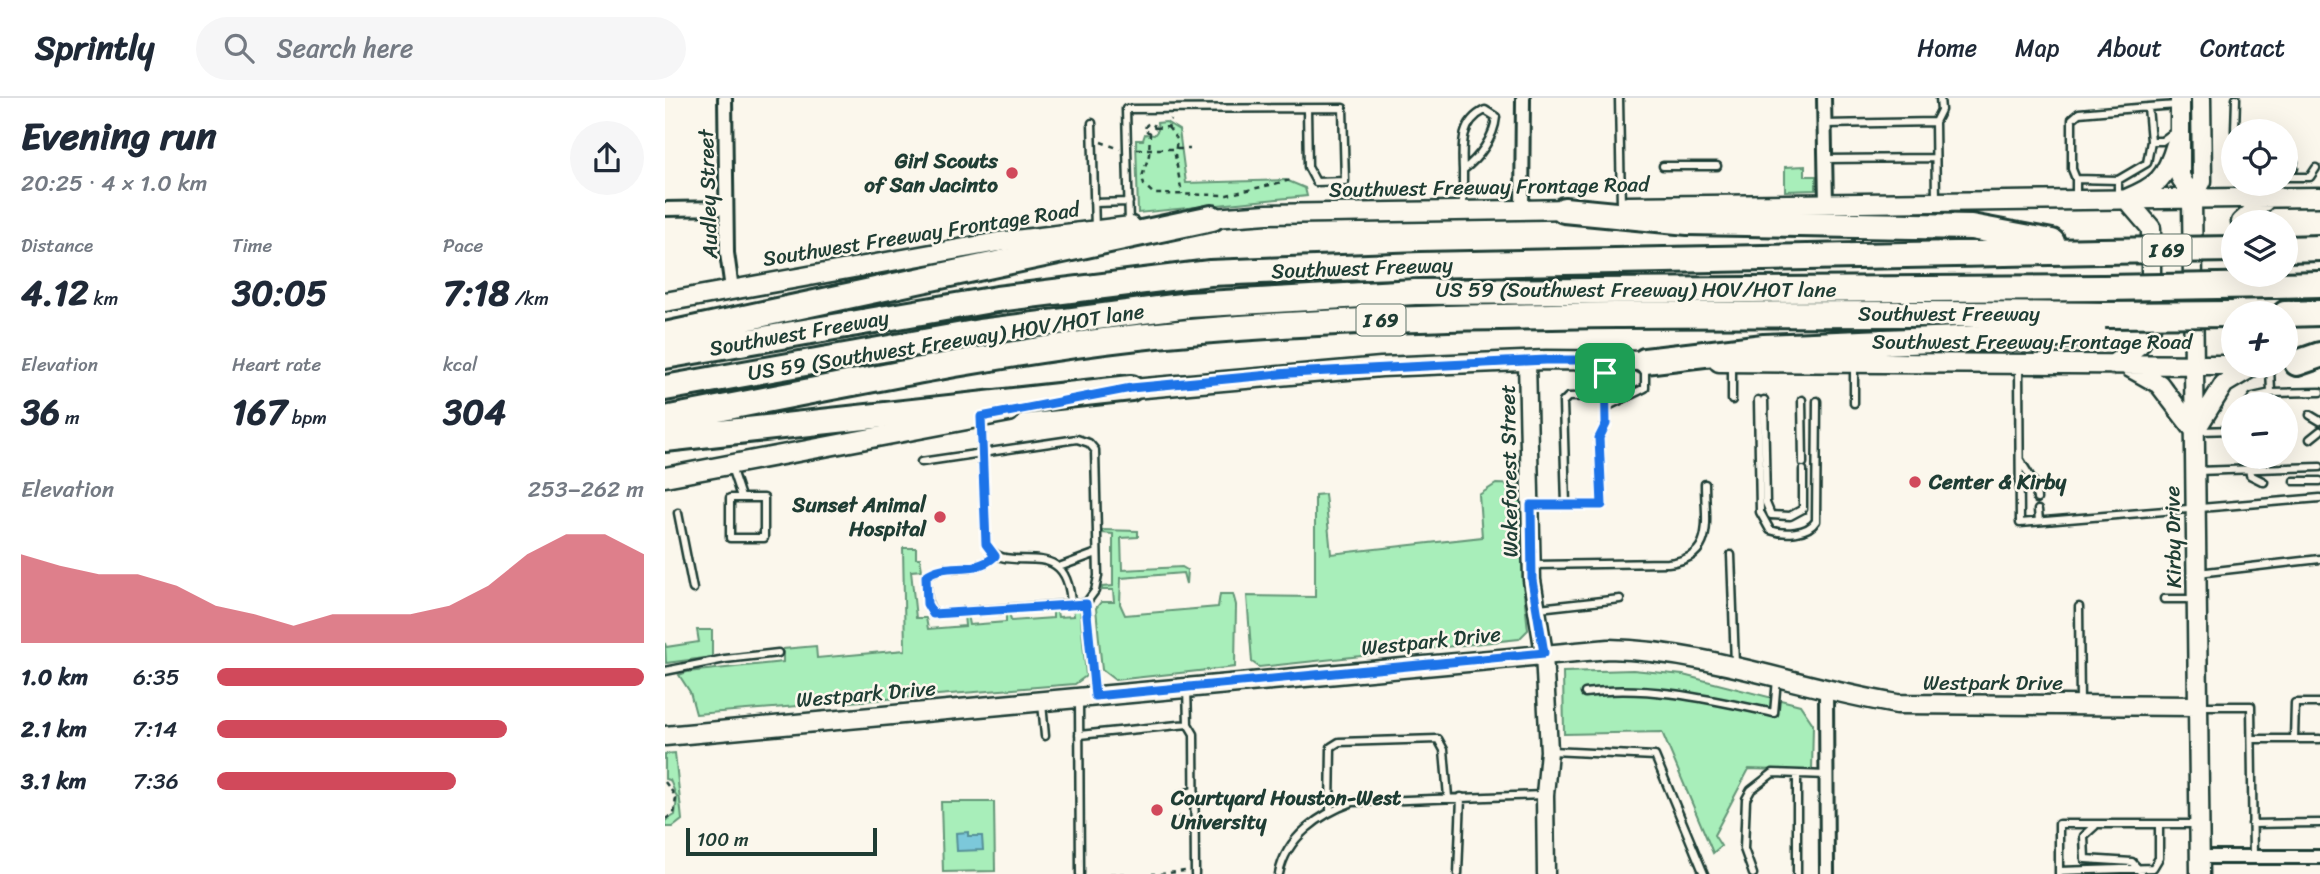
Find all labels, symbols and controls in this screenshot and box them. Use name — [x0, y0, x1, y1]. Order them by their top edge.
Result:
search box — [196, 17, 686, 80]
text: Sprintly — [35, 19, 154, 77]
text: Search here — [276, 25, 413, 71]
text: Home — [1917, 27, 1977, 69]
text: Map — [2015, 27, 2059, 69]
text: About — [2097, 27, 2162, 69]
text: Contact — [2200, 27, 2285, 69]
icon: search — [220, 29, 258, 67]
text: Evening run — [21, 103, 217, 170]
map controls — [2221, 119, 2298, 469]
button: locate — [2221, 119, 2298, 196]
button: share — [570, 121, 644, 195]
street label: Audley Street — [687, 127, 729, 260]
place label: Girl Scouts of San Jacinto — [864, 142, 998, 204]
text: 20:25 · 4 × 1.0 km — [21, 163, 208, 204]
marker: Girl Scouts of San Jacinto — [1004, 165, 1020, 181]
street label: Southwest Freeway Frontage Road — [1329, 165, 1651, 209]
street label: Southwest Freeway Frontage Road — [760, 190, 1084, 278]
button: layers — [2221, 210, 2298, 287]
text: Distance — [21, 229, 93, 262]
text: Time — [232, 229, 272, 262]
text: Pace — [443, 229, 483, 262]
road number: I 69 — [2143, 234, 2191, 266]
street label: Southwest Freeway — [1270, 246, 1454, 290]
text: 4.12 — [21, 262, 89, 324]
text: 30:05 — [232, 262, 327, 324]
text: 7:18 — [443, 262, 510, 324]
street label: US 59 (Southwest Freeway) HOV/HOT lane — [1436, 271, 1837, 309]
text: km — [89, 282, 118, 315]
text: /km — [510, 282, 549, 315]
street label: US 59 (Southwest Freeway) HOV/HOT lane — [745, 292, 1147, 392]
street label: Southwest Freeway — [1858, 295, 2040, 333]
street label: Southwest Freeway — [706, 298, 892, 367]
button: + — [2221, 301, 2298, 378]
road number: I 69 — [1357, 304, 1405, 336]
street label: Southwest Freeway Frontage Road — [1872, 323, 2194, 361]
pin — [1575, 343, 1635, 403]
text: Elevation — [21, 348, 98, 381]
text: Heart rate — [232, 348, 321, 381]
text: kcal — [443, 348, 478, 381]
icon: arrive — [1586, 354, 1624, 392]
text: 36 — [21, 381, 60, 443]
text: 167 — [232, 381, 287, 443]
text: 304 — [443, 381, 506, 443]
street label: Wakeforest Street — [1488, 384, 1530, 558]
button: − — [2221, 392, 2298, 469]
text: m — [60, 401, 80, 434]
text: bpm — [287, 401, 327, 434]
place label: Center & Kirby — [1928, 463, 2067, 501]
text: Elevation — [21, 469, 114, 510]
text: 253–262 m — [528, 469, 644, 510]
marker: Center & Kirby — [1907, 474, 1923, 490]
street label: Kirby Drive — [2153, 485, 2193, 588]
place label: Sunset Animal Hospital — [791, 486, 927, 548]
marker: Sunset Animal Hospital — [932, 509, 948, 525]
street label: Westpark Drive — [1359, 615, 1503, 667]
text: 1.0 km — [21, 657, 88, 698]
text: 6:35 — [133, 657, 180, 698]
street label: Westpark Drive — [1923, 664, 2063, 702]
street label: Westpark Drive — [795, 669, 938, 719]
text: 2.1 km — [21, 709, 87, 750]
text: 7:14 — [133, 709, 177, 750]
text: 3.1 km — [21, 761, 86, 802]
text: 7:36 — [133, 761, 179, 802]
place label: Courtyard Houston-West University — [1170, 779, 1402, 841]
marker: Courtyard Houston-West University — [1149, 802, 1165, 818]
text: 100 m — [697, 823, 749, 856]
scale bar — [686, 825, 877, 857]

